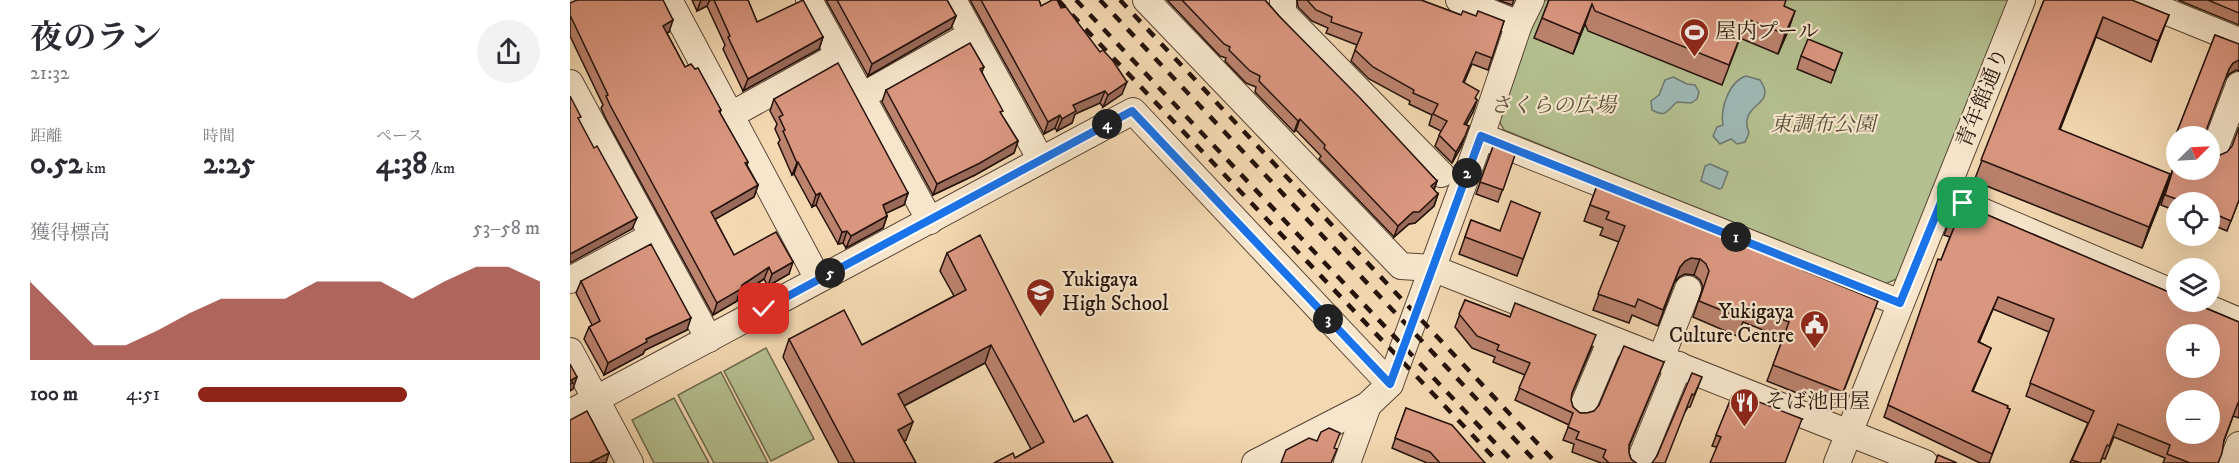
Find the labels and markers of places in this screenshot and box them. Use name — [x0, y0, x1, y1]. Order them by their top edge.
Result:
sports icon: 屋内プール — [1678, 16, 1710, 58]
place label: 屋内プール — [1715, 19, 1819, 45]
pin: 4 — [1092, 109, 1122, 139]
pin: 2 — [1452, 158, 1482, 188]
pin — [1937, 177, 1988, 228]
pin: 1 — [1721, 222, 1751, 252]
pin: 5 — [815, 258, 845, 288]
place label: Yukigaya High School — [1062, 267, 1169, 317]
school or university icon: Yukigaya High School — [1025, 276, 1057, 318]
pin — [738, 283, 789, 334]
place label: Yukigaya Culture Centre — [1669, 299, 1794, 349]
pin: 3 — [1313, 304, 1343, 334]
public building icon: Yukigaya Culture Centre — [1799, 308, 1831, 350]
restaurant icon: そば池田屋 — [1728, 386, 1760, 428]
place label: そば池田屋 — [1765, 389, 1870, 415]

